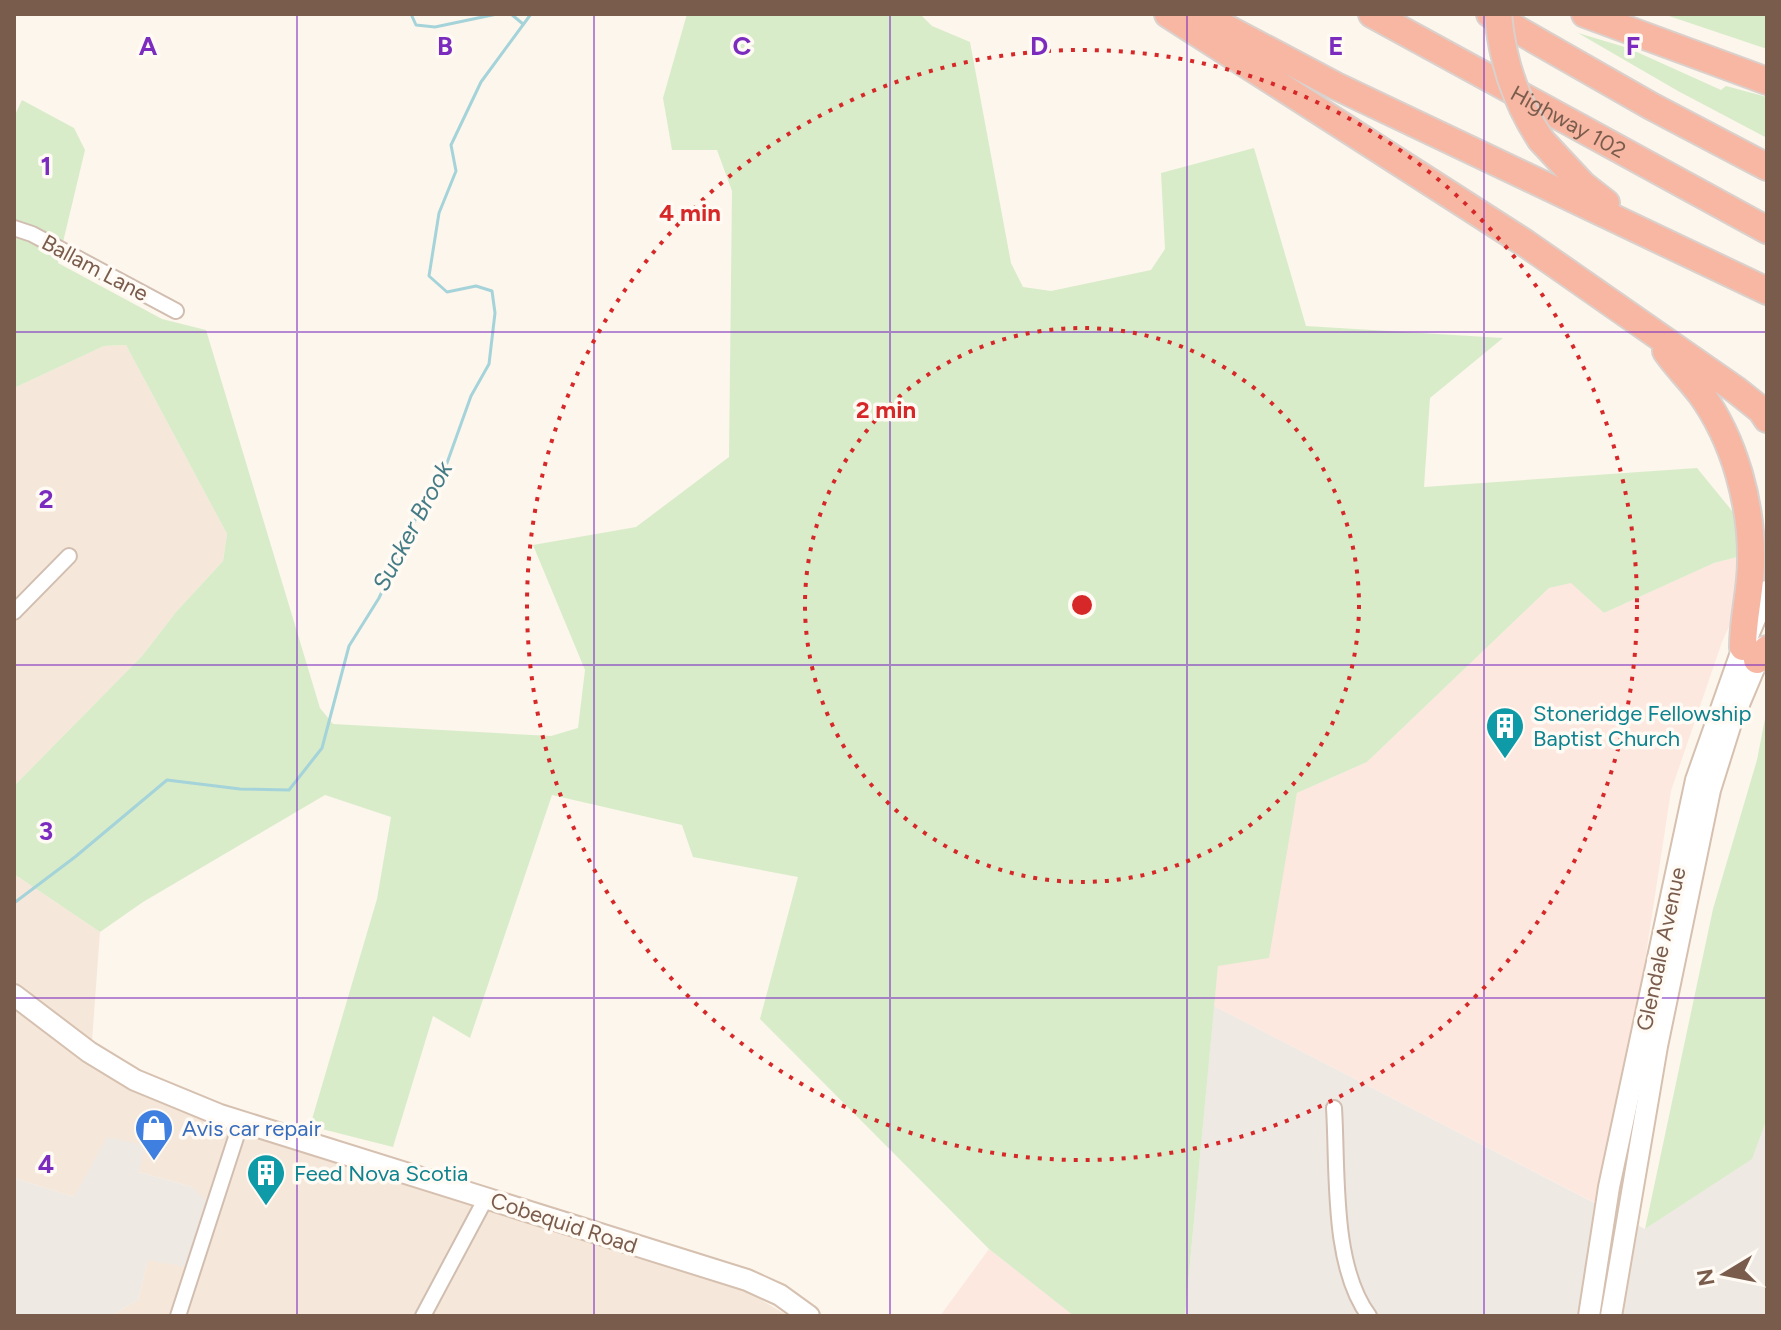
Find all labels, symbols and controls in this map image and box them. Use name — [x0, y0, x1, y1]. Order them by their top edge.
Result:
text: A — [139, 30, 158, 62]
text: B — [437, 30, 453, 62]
text: C — [733, 30, 752, 62]
text: D — [1030, 30, 1048, 62]
text: E — [1328, 30, 1344, 62]
text: F — [1626, 30, 1640, 62]
street label: Highway 102 — [1506, 79, 1631, 164]
text: 1 — [41, 150, 51, 182]
text: 4 min — [659, 198, 721, 227]
street label: Ballam Lane — [37, 229, 153, 307]
text: 2 min — [856, 395, 916, 424]
water label: Sucker Brook — [366, 455, 459, 596]
text: 2 — [38, 483, 54, 515]
centre of rings — [1068, 591, 1096, 619]
place label: Stoneridge Fellowship Baptist Church — [1533, 700, 1751, 752]
building icon: Stoneridge Fellowship Baptist Church — [1484, 705, 1526, 760]
text: 3 — [39, 815, 53, 847]
street label: Glendale Avenue — [1630, 865, 1692, 1033]
shop icon: Avis car repair — [133, 1107, 175, 1162]
place label: Avis car repair — [182, 1115, 322, 1142]
text: 4 — [38, 1148, 54, 1180]
building icon: Feed Nova Scotia — [245, 1152, 287, 1207]
place label: Feed Nova Scotia — [294, 1160, 468, 1187]
street label: Cobequid Road — [487, 1187, 641, 1259]
north arrow — [1685, 1234, 1765, 1314]
text: N — [1691, 1267, 1721, 1288]

